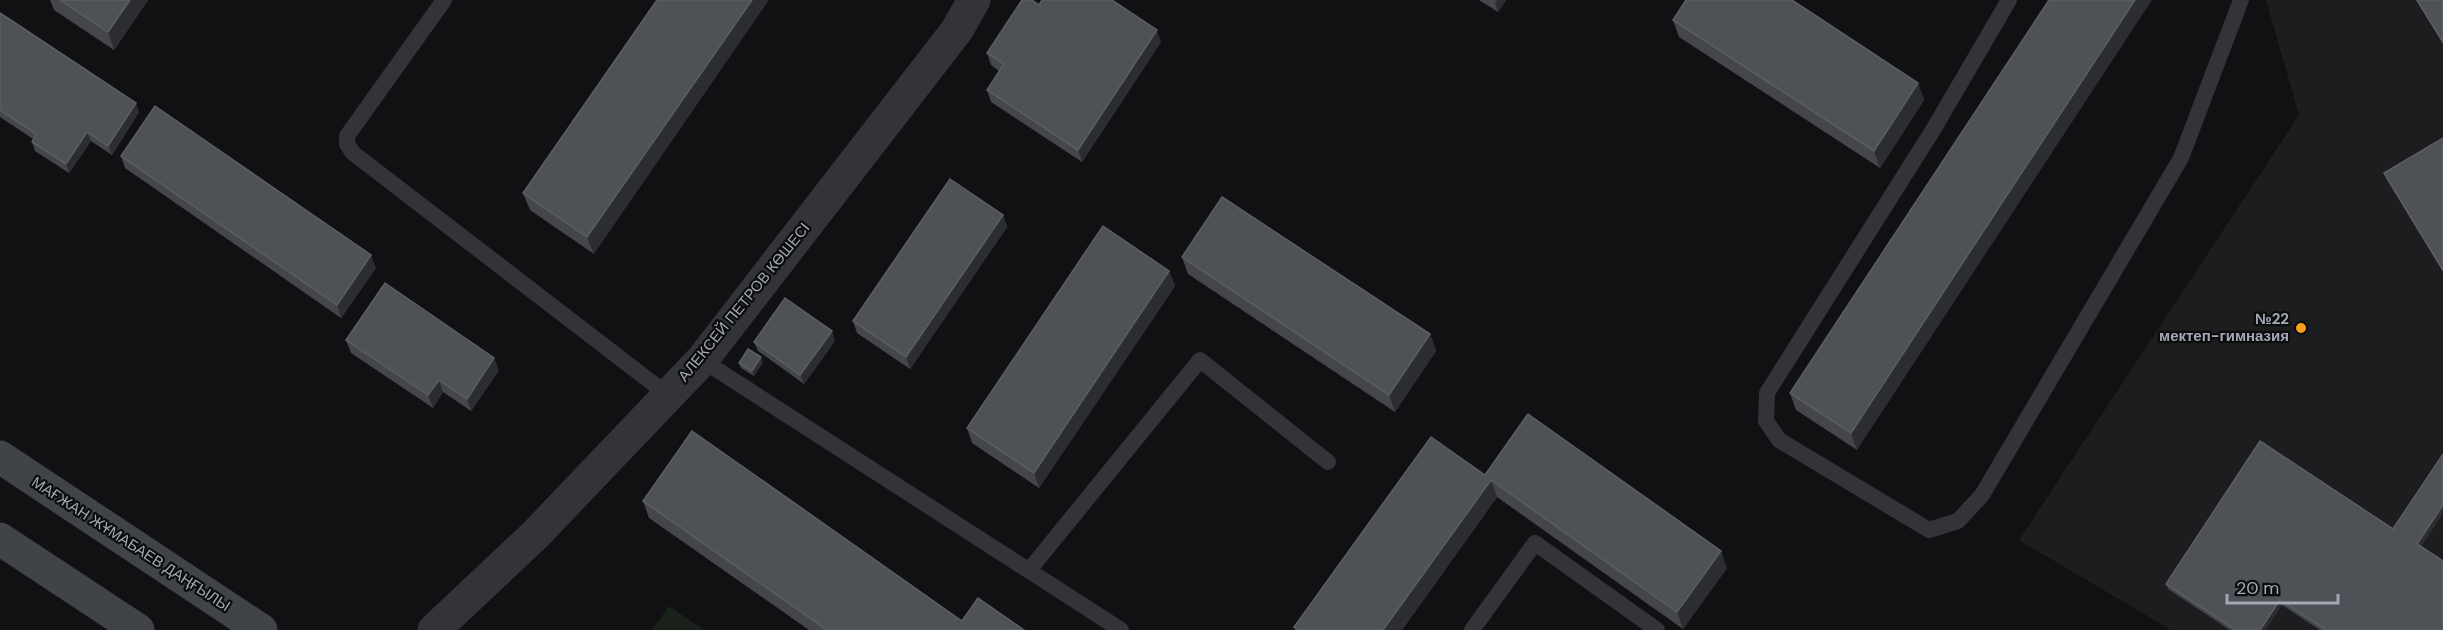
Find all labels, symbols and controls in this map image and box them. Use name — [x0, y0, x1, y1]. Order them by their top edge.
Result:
street label: АЛЕКСЕЙ ПЕТРОВ КӨШЕСІ — [674, 218, 814, 386]
place label: №22 мектеп-гимназия — [2159, 309, 2289, 346]
marker: №22 мектеп-гимназия — [2294, 321, 2308, 335]
street label: МАҒЖАН ЖҰМАБАЕВ ДАҢҒЫЛЫ — [28, 472, 234, 616]
scale bar — [2227, 567, 2338, 605]
text: 20 m — [2236, 576, 2279, 600]

